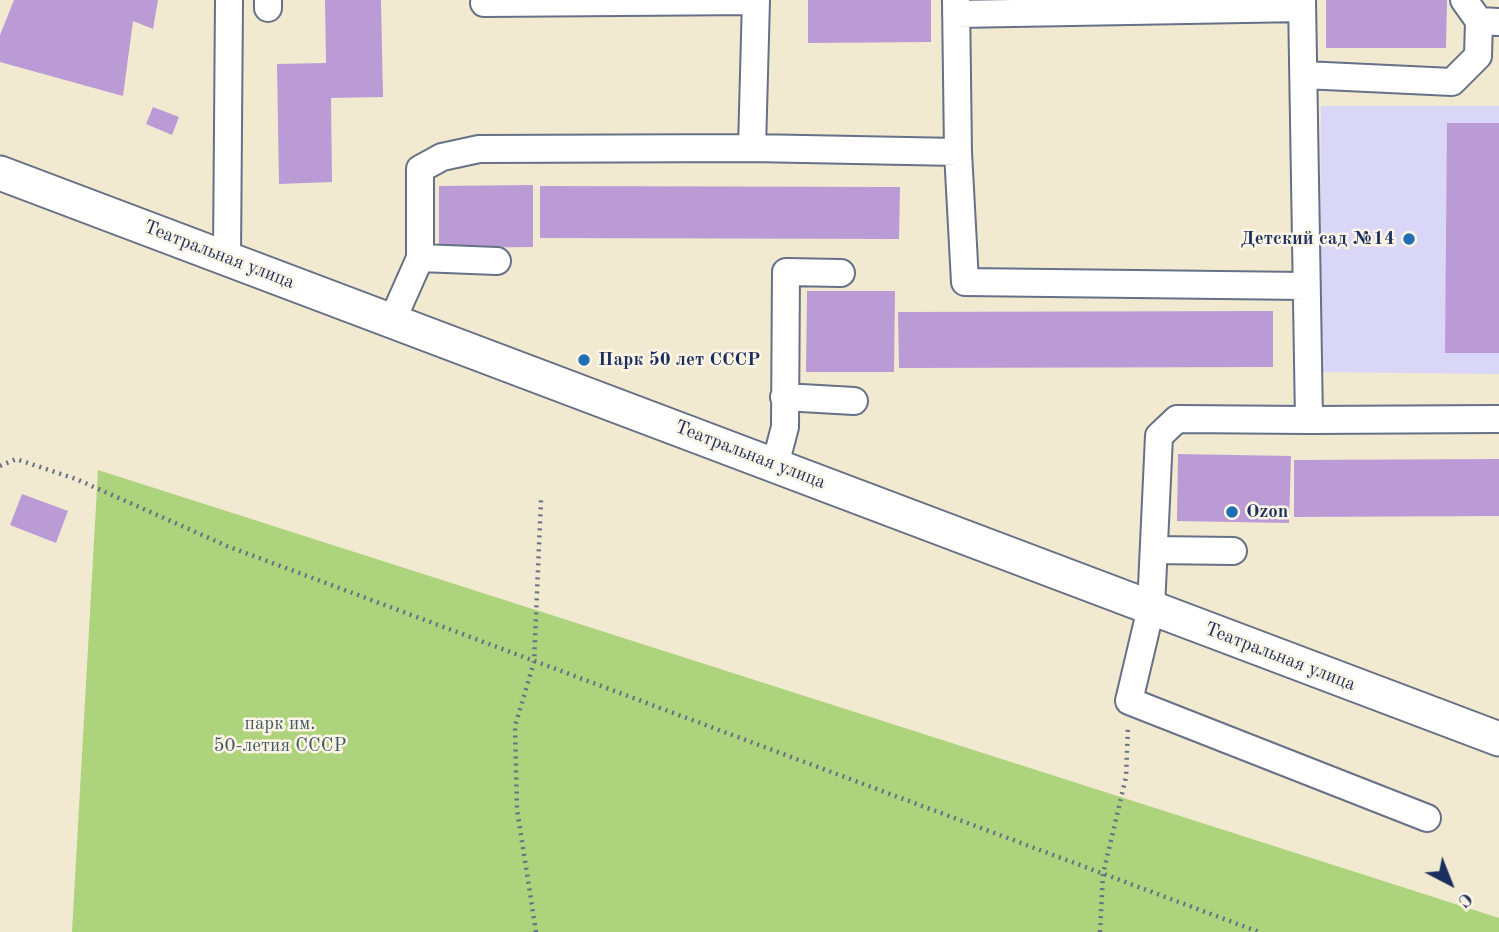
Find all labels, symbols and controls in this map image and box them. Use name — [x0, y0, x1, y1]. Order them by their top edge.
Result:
street label: Театральная улица — [140, 216, 298, 294]
place label: Детский сад №14 — [1241, 228, 1395, 250]
marker: Детский сад №14 — [1401, 231, 1417, 247]
place label: Парк 50 лет СССР — [598, 349, 760, 371]
marker: Парк 50 лет СССР — [576, 352, 592, 368]
street label: Театральная улица — [671, 416, 829, 494]
place label: Ozon — [1246, 501, 1288, 523]
marker: Ozon — [1224, 504, 1240, 520]
street label: Театральная улица — [1201, 618, 1359, 696]
park label: парк им. 50-летия СССР — [214, 713, 346, 757]
north arrow — [1415, 848, 1485, 918]
text: С — [1453, 888, 1475, 910]

